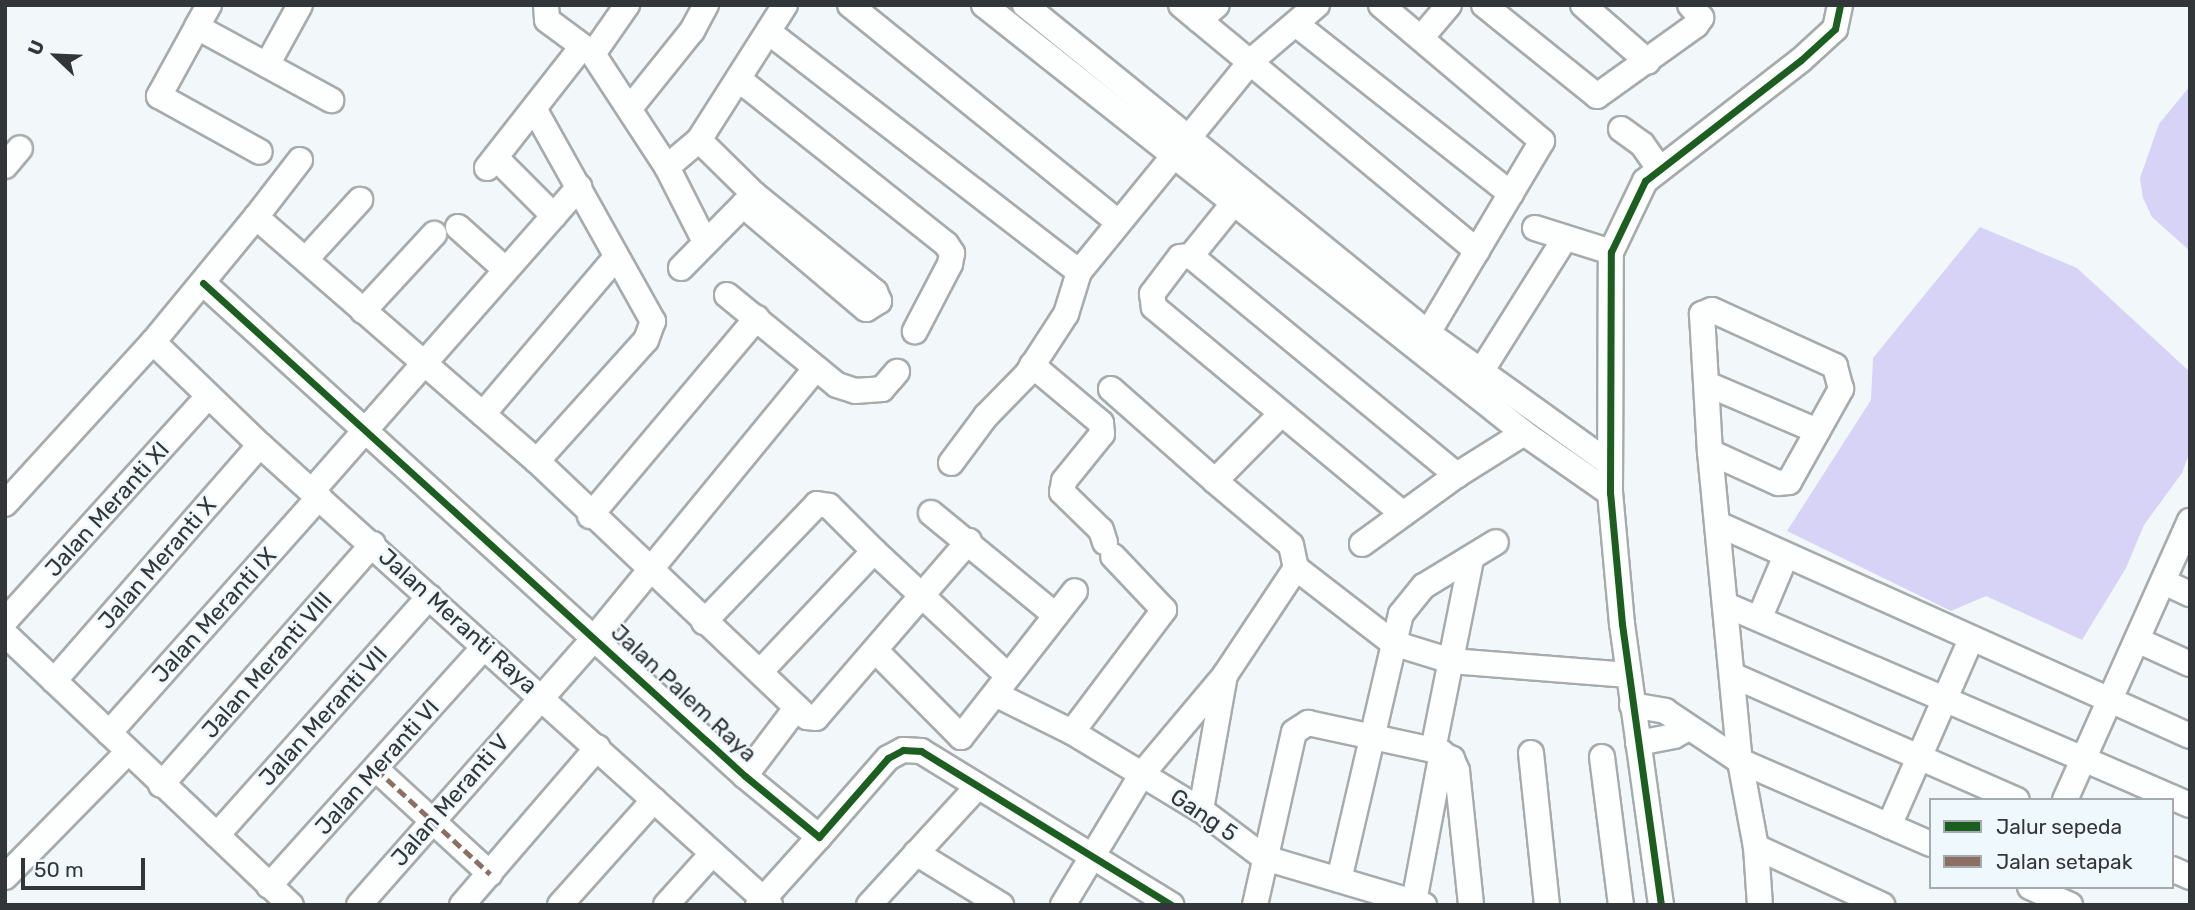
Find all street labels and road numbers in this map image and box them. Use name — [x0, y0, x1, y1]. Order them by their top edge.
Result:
street label: Jalan Meranti XI — [39, 436, 175, 582]
street label: Jalan Meranti X — [92, 491, 222, 635]
street label: Jalan Meranti IX — [146, 542, 282, 688]
street label: Jalan Meranti Raya — [373, 543, 543, 699]
street label: Jalan Meranti VIII — [196, 586, 338, 744]
street label: Jalan Palem Raya — [605, 618, 763, 768]
street label: Jalan Meranti VII — [253, 640, 393, 792]
street label: Jalan Meranti VI — [309, 694, 445, 840]
street label: Jalan Meranti V — [385, 728, 515, 872]
street label: Gang 5 — [1165, 782, 1243, 848]

